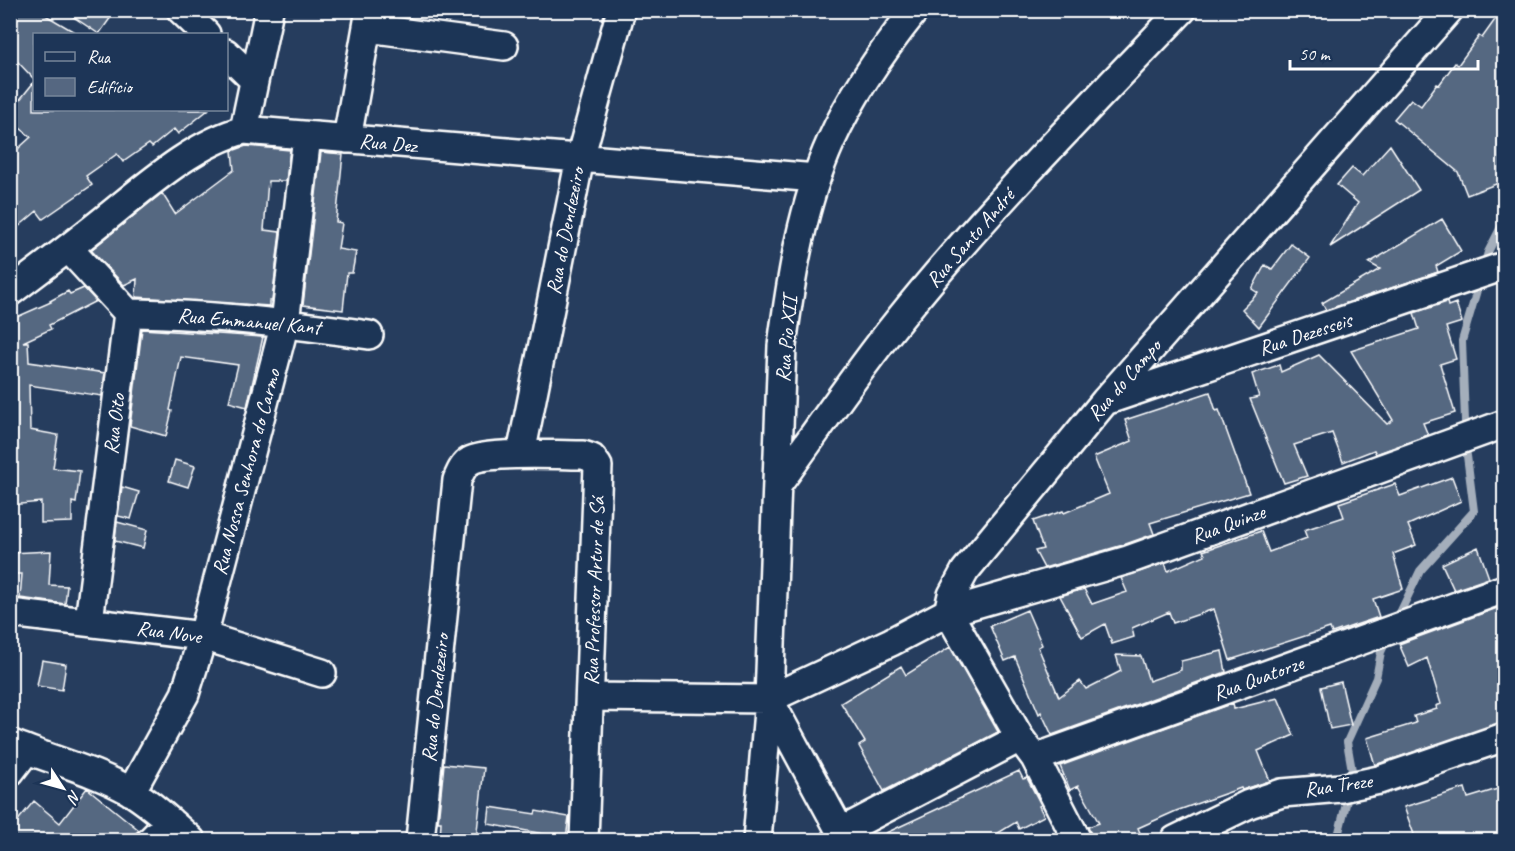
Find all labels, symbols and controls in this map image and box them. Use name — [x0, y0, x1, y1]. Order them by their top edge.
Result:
legend — [33, 33, 228, 111]
scale bar — [1290, 33, 1478, 71]
text: 50 m — [1299, 43, 1332, 65]
text: Rua — [87, 46, 112, 68]
text: Edifício — [87, 76, 133, 98]
street label: Rua Dez — [358, 128, 420, 159]
street label: Rua do Dendezeiro — [540, 163, 591, 297]
street label: Rua Santo André — [920, 181, 1022, 293]
street label: Rua Pio XII — [769, 290, 803, 383]
street label: Rua Emmanuel Kant — [176, 302, 325, 340]
street label: Rua Dezesseis — [1255, 306, 1357, 361]
street label: Rua do Campo — [1081, 332, 1168, 426]
street label: Rua Nossa Senhora do Carmo — [206, 365, 286, 578]
street label: Rua Oito — [97, 391, 131, 456]
street label: Rua Professor Artur de Sá — [578, 494, 610, 686]
street label: Rua Quinze — [1187, 498, 1270, 549]
street label: Rua Nove — [135, 615, 205, 650]
street label: Rua do Dendezeiro — [415, 630, 455, 763]
street label: Rua Quatorze — [1209, 649, 1308, 706]
north arrow — [33, 758, 93, 818]
street label: Rua Treze — [1302, 767, 1376, 803]
text: N — [62, 786, 85, 809]

